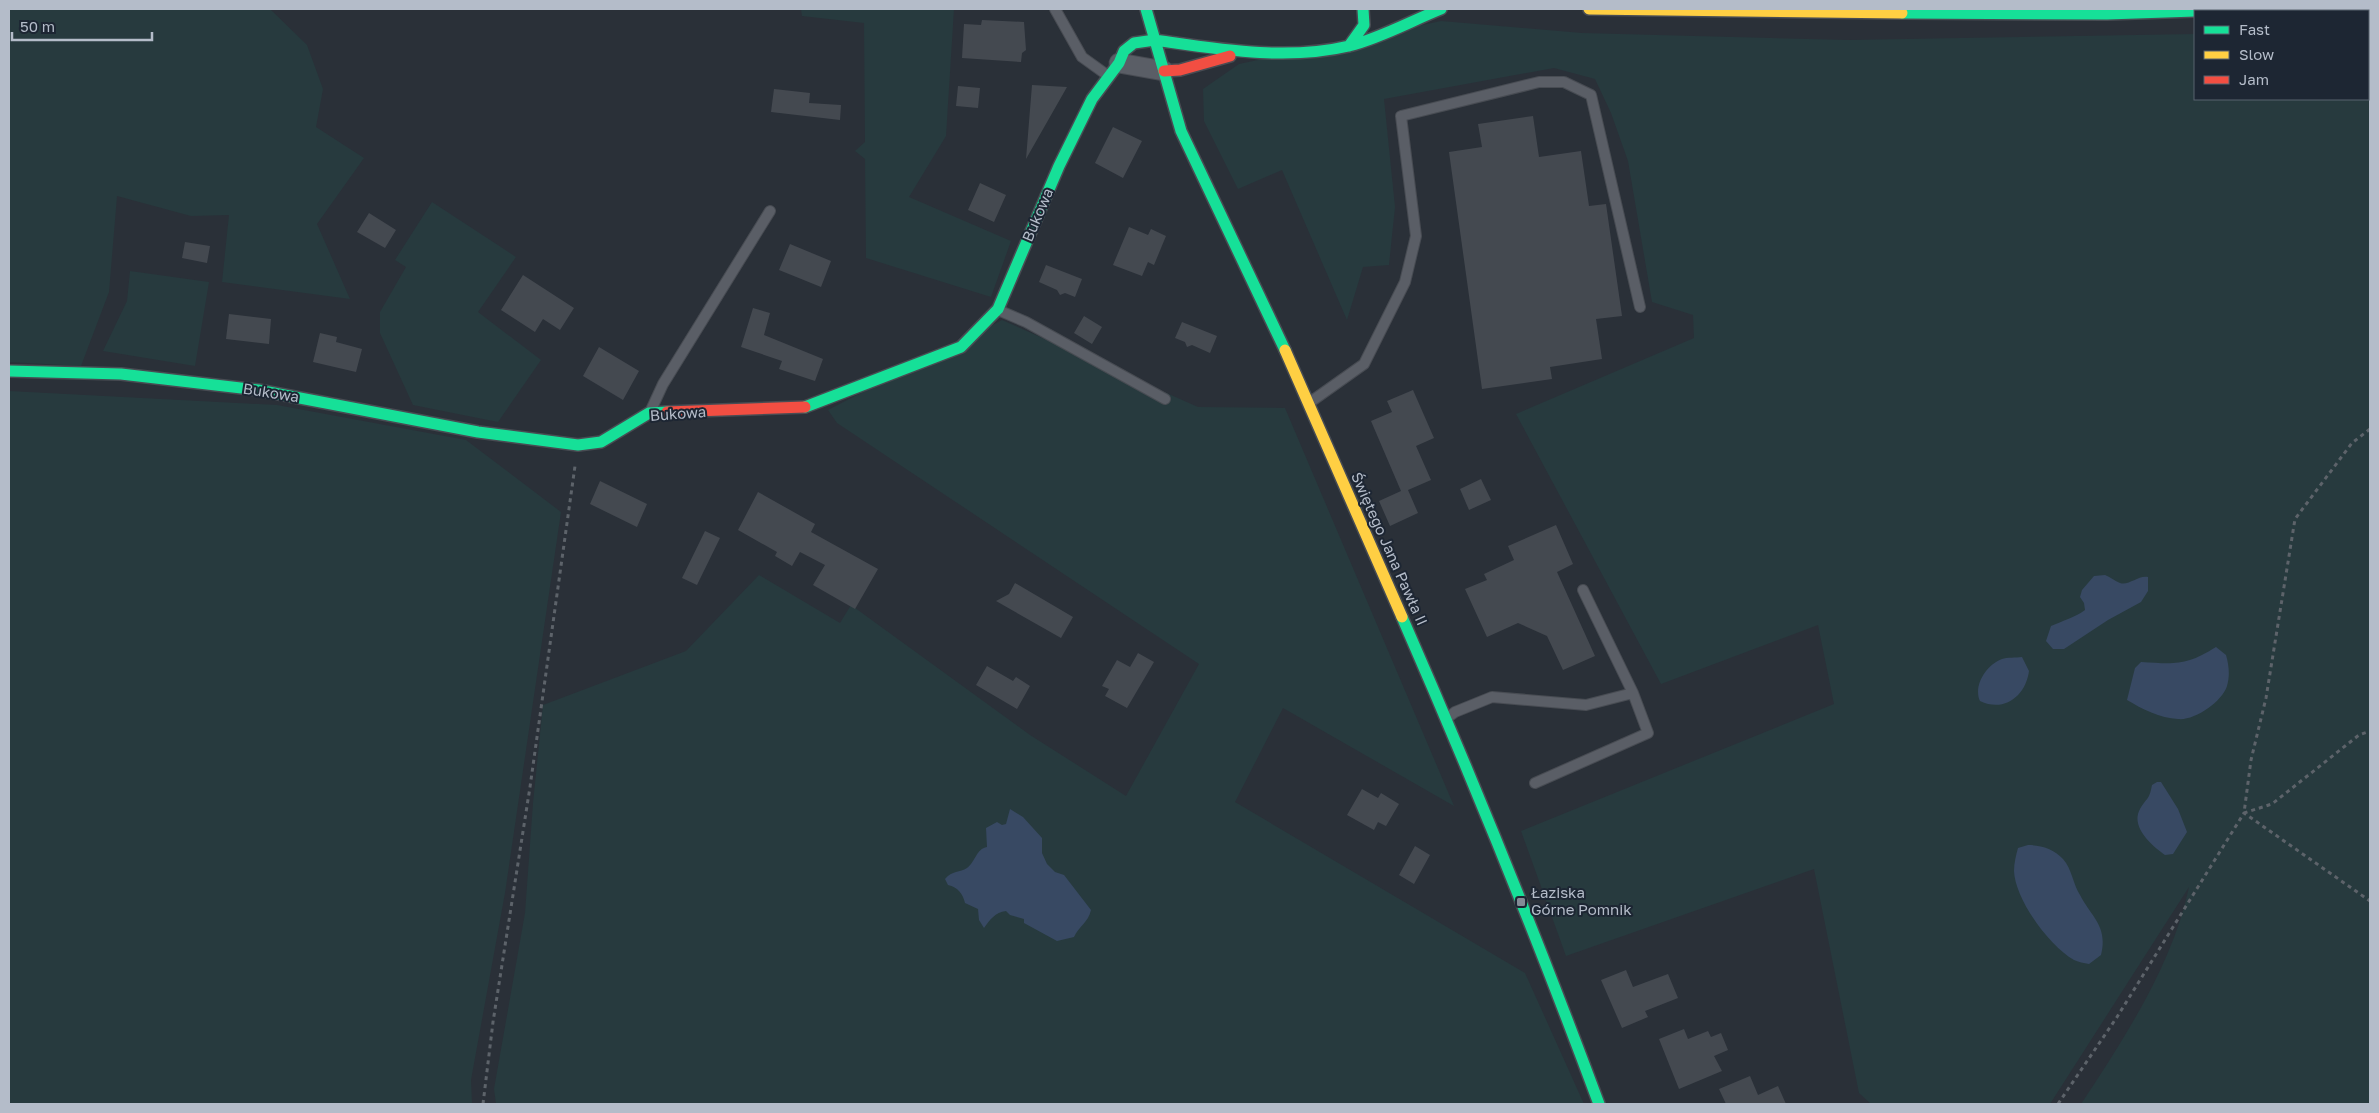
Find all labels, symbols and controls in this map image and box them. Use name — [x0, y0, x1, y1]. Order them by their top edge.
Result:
scale bar — [12, 10, 152, 42]
legend — [2194, 10, 2369, 100]
text: 50 m — [20, 17, 55, 35]
text: Fast — [2239, 20, 2270, 38]
text: Slow — [2239, 45, 2274, 63]
text: Jam — [2239, 70, 2269, 88]
street label: Bukowa — [1018, 185, 1056, 244]
street label: Bukowa — [242, 379, 300, 405]
street label: Bukowa — [649, 402, 707, 424]
street label: Świętego Jana Pawła II — [1348, 469, 1432, 628]
place label: Łaziska Górne Pomnik — [1531, 883, 1632, 918]
marker: Łaziska Górne Pomnik — [1515, 896, 1527, 908]

